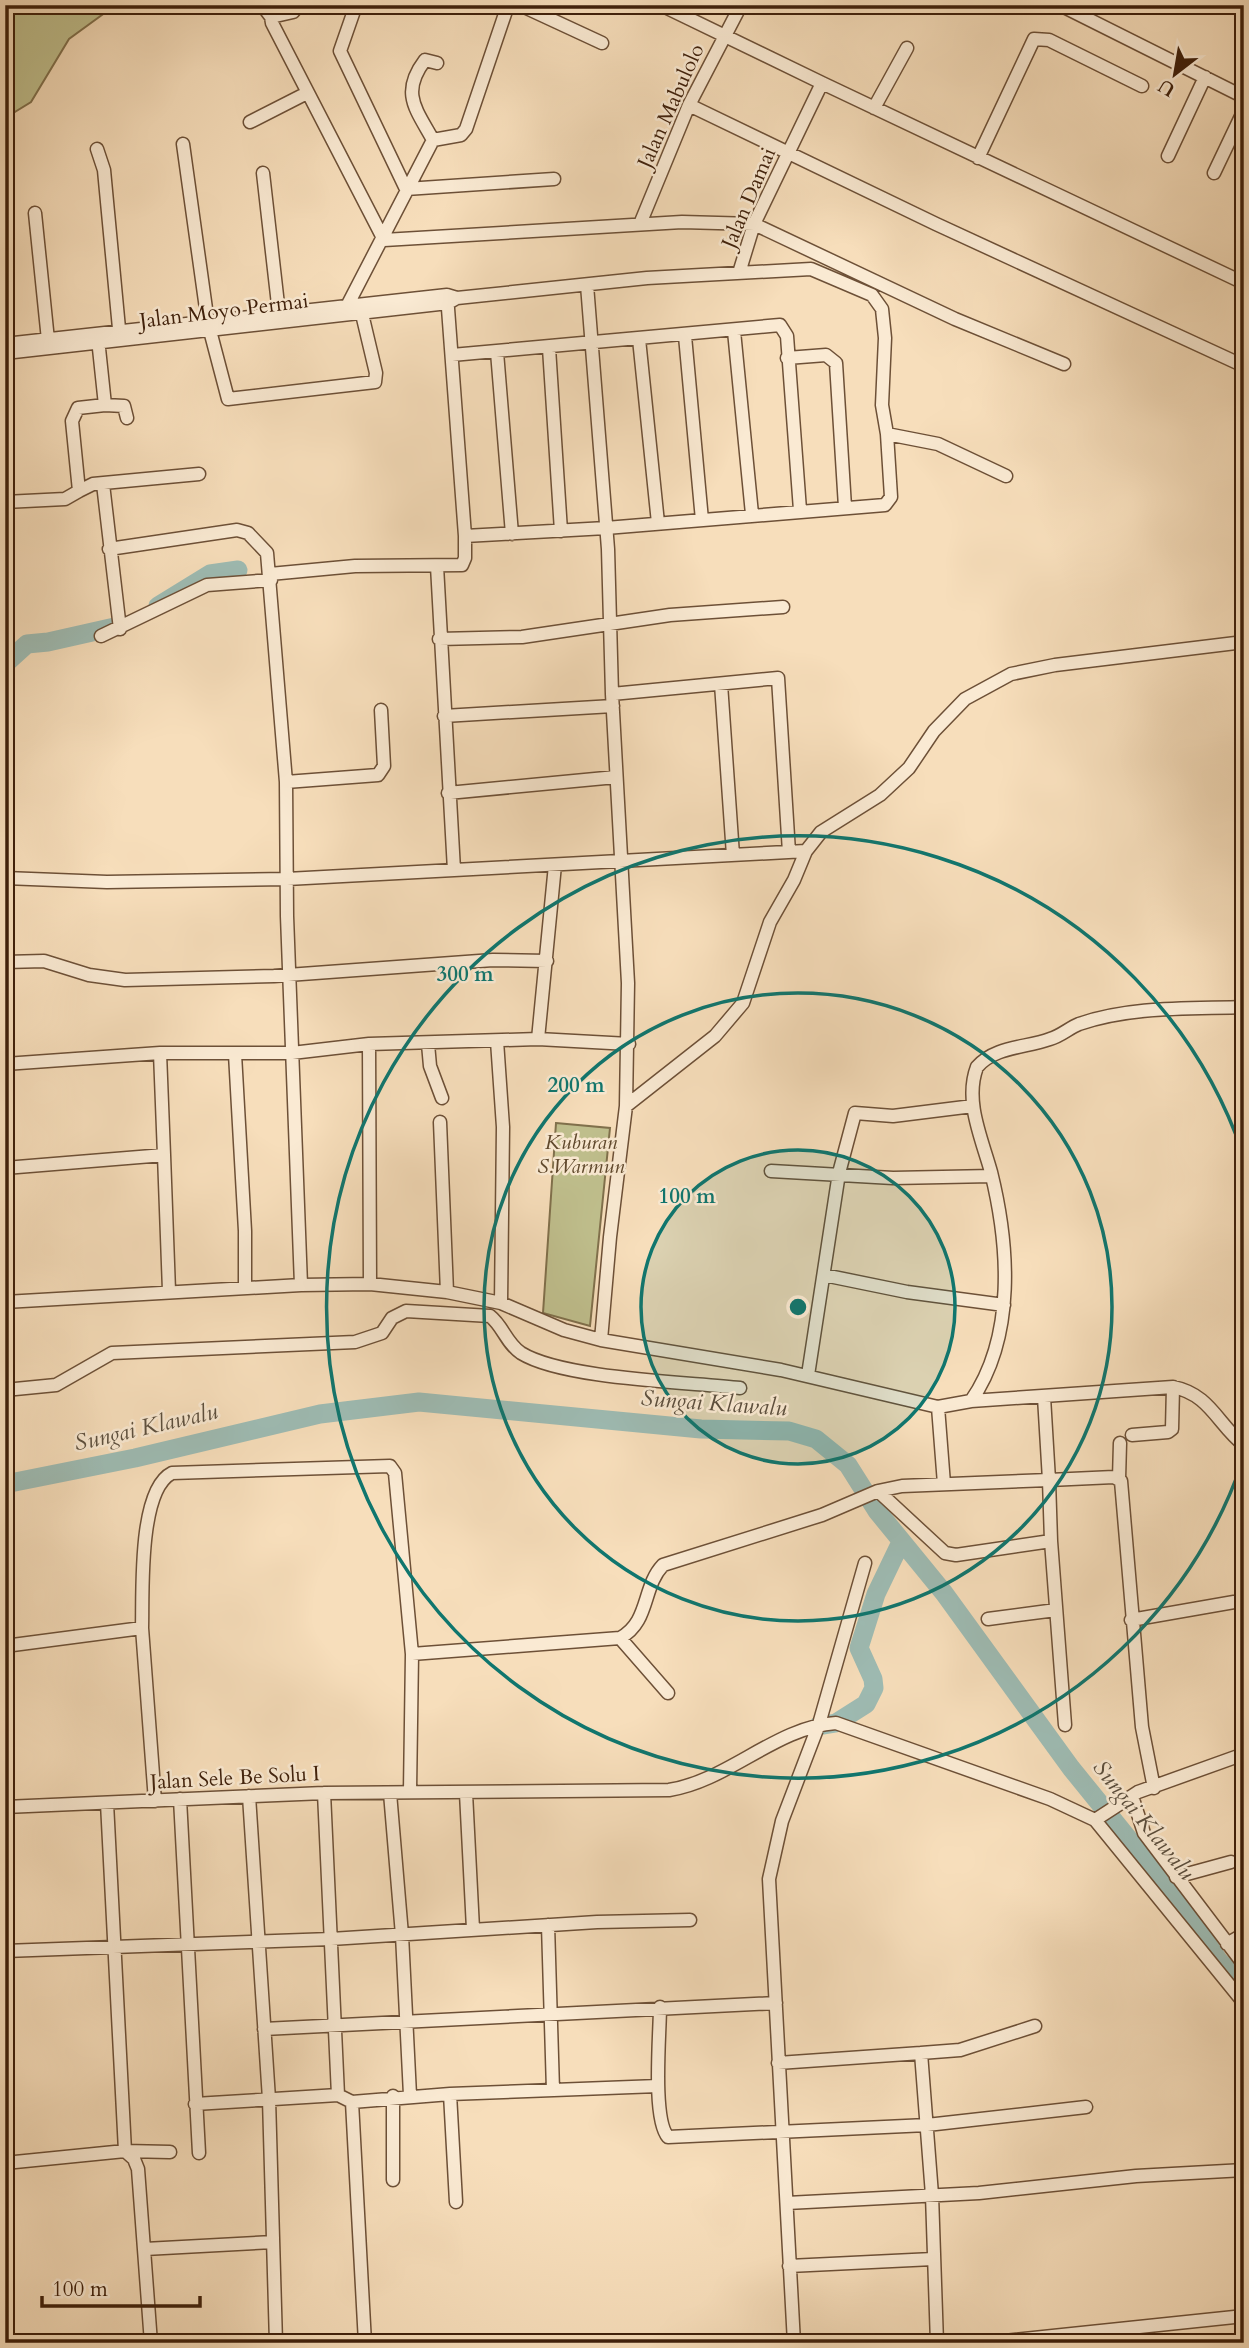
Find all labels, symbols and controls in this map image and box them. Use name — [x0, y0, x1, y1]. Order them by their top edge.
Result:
north arrow — [1140, 38, 1210, 108]
street label: Jalan Mabulolo — [629, 39, 711, 175]
text: U — [1153, 72, 1180, 103]
street label: Jalan Damai — [714, 143, 783, 256]
street label: Jalan Moyo Permai — [135, 286, 310, 336]
text: 300 m — [436, 960, 494, 989]
text: 200 m — [547, 1071, 605, 1100]
park label: Kuburan S.Warmun — [537, 1128, 625, 1181]
text: 100 m — [658, 1182, 716, 1211]
centre of rings — [786, 1295, 810, 1319]
water label: Sungai Klawalu — [640, 1382, 788, 1424]
water label: Sungai Klawalu — [71, 1395, 221, 1459]
water label: Sungai Klawalu — [1086, 1753, 1202, 1887]
street label: Jalan Sele Be Solu I — [146, 1759, 321, 1797]
scale bar — [42, 2264, 200, 2308]
text: 100 m — [52, 2275, 108, 2304]

